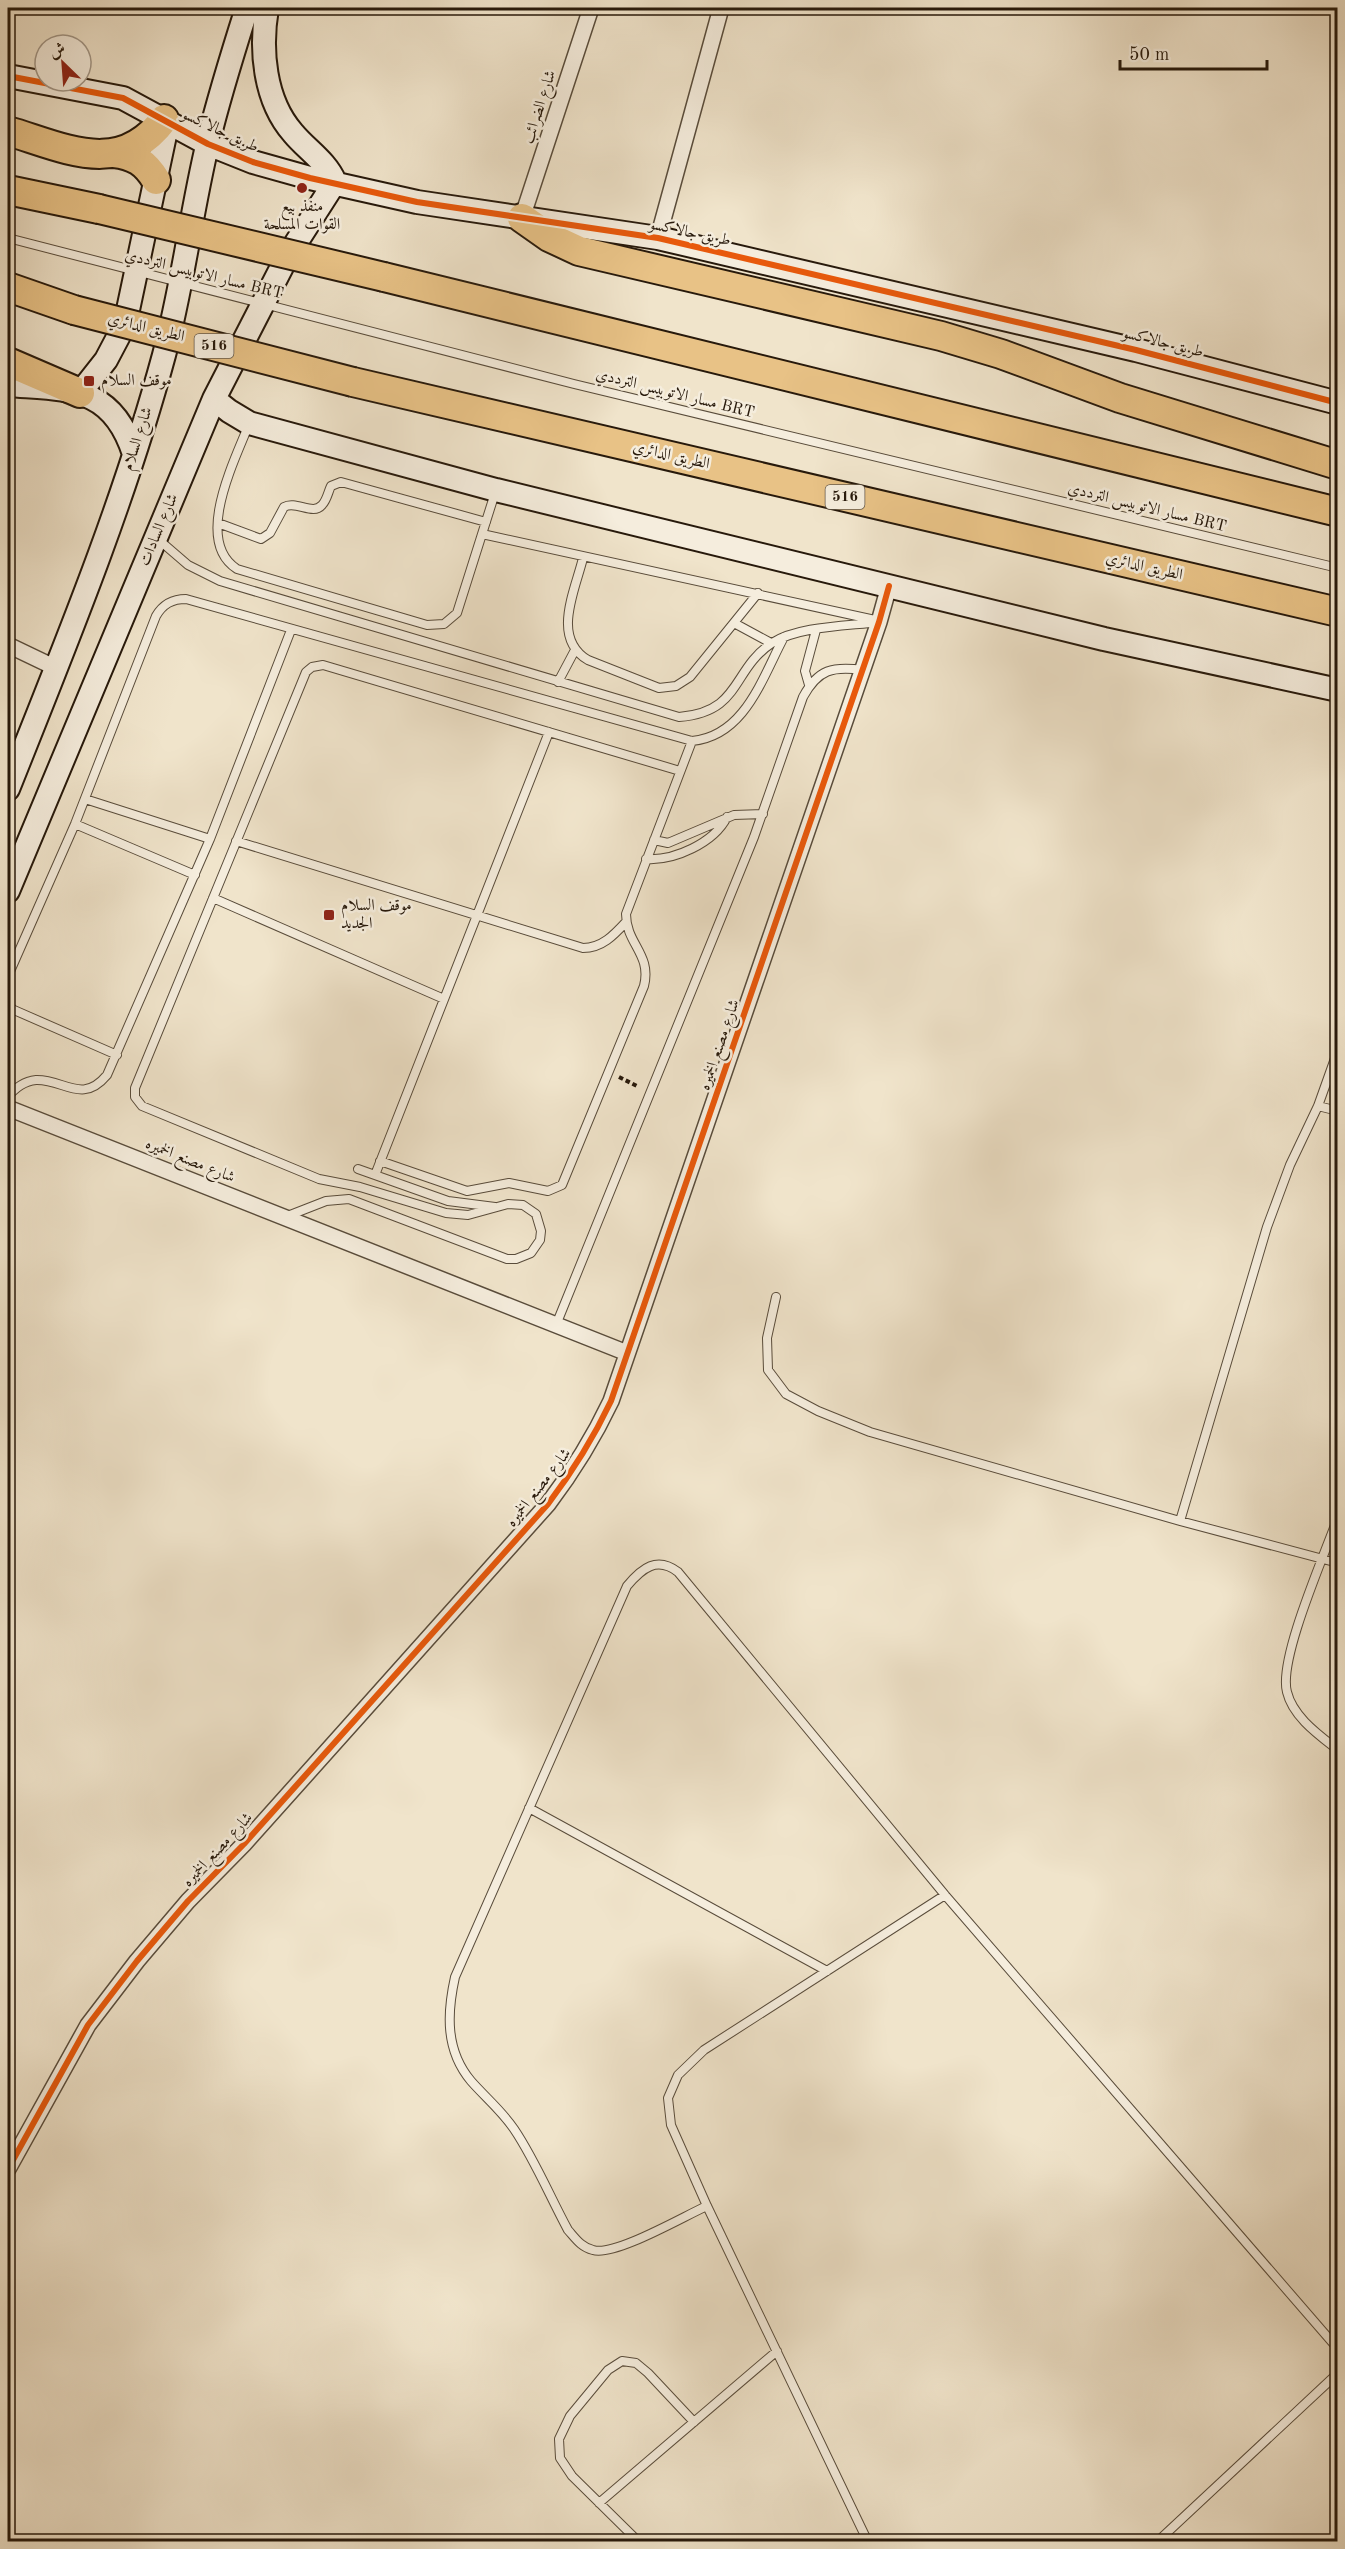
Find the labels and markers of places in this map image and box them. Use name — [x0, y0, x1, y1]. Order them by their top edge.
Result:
marker: منفذ بيع القوات المسلحة — [295, 181, 309, 195]
place label: منفذ بيع القوات المسلحة — [264, 199, 340, 234]
place label: موقف السلام — [101, 373, 172, 394]
marker: موقف السلام — [82, 374, 96, 388]
place label: موقف السلام الجديد — [341, 898, 412, 932]
marker: موقف السلام الجديد — [322, 908, 336, 922]

